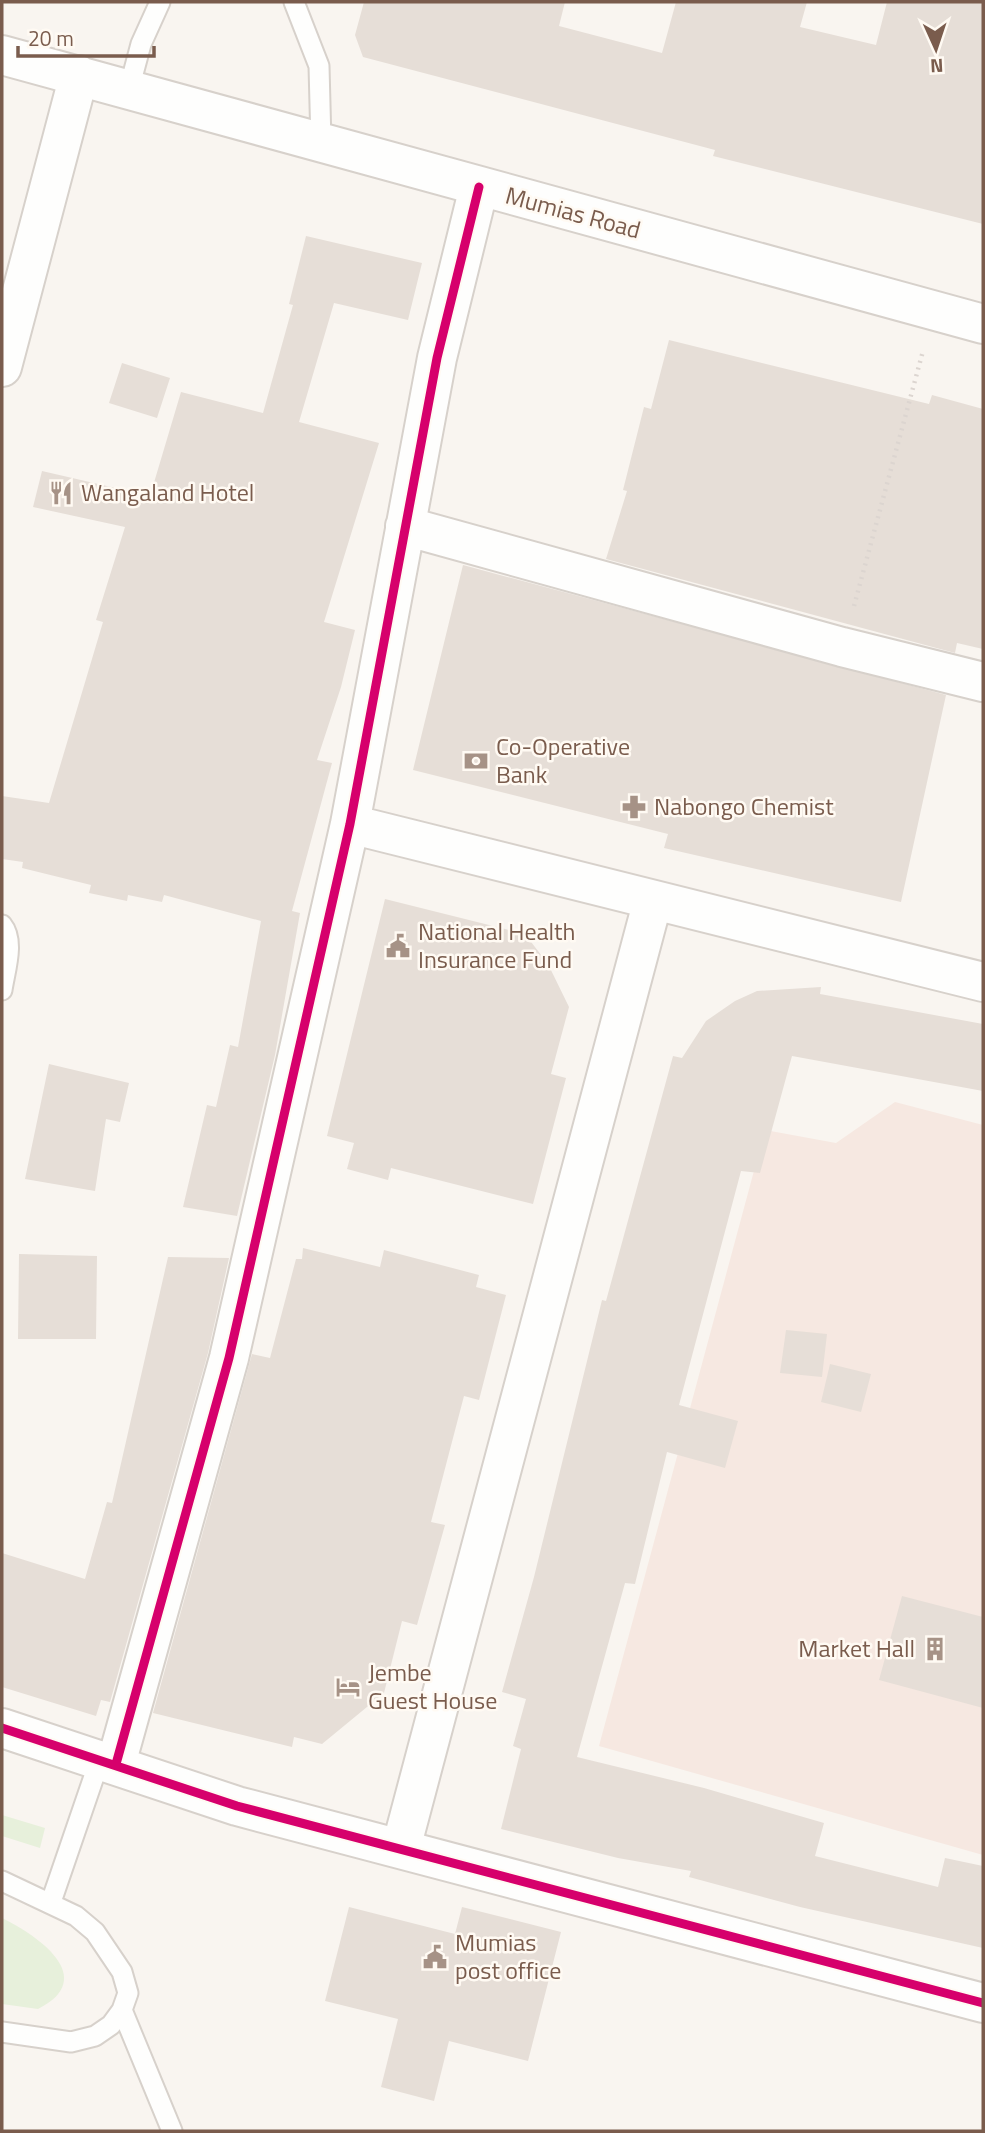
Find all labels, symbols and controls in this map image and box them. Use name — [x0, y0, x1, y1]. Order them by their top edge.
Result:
scale bar — [18, 14, 154, 58]
north arrow — [901, 14, 971, 84]
text: 20 m — [28, 22, 74, 54]
text: N — [930, 52, 944, 81]
street label: Mumias Road — [502, 177, 645, 247]
place label: Wangaland Hotel — [81, 474, 254, 510]
restaurant icon: Wangaland Hotel — [47, 479, 75, 507]
place label: Co-Operative Bank — [496, 728, 630, 792]
bank icon: Co-Operative Bank — [462, 747, 490, 775]
place label: Nabongo Chemist — [654, 788, 834, 824]
pharmacy icon: Nabongo Chemist — [620, 793, 648, 821]
place label: National Health Insurance Fund — [418, 913, 575, 977]
public building icon: National Health Insurance Fund — [384, 932, 412, 960]
place label: Market Hall — [798, 1630, 915, 1666]
building icon: Market Hall — [921, 1635, 949, 1663]
place label: Jembe Guest House — [368, 1654, 497, 1718]
hotel icon: Jembe Guest House — [334, 1673, 362, 1701]
place label: Mumias post office — [455, 1924, 561, 1988]
public building icon: Mumias post office — [421, 1943, 449, 1971]

